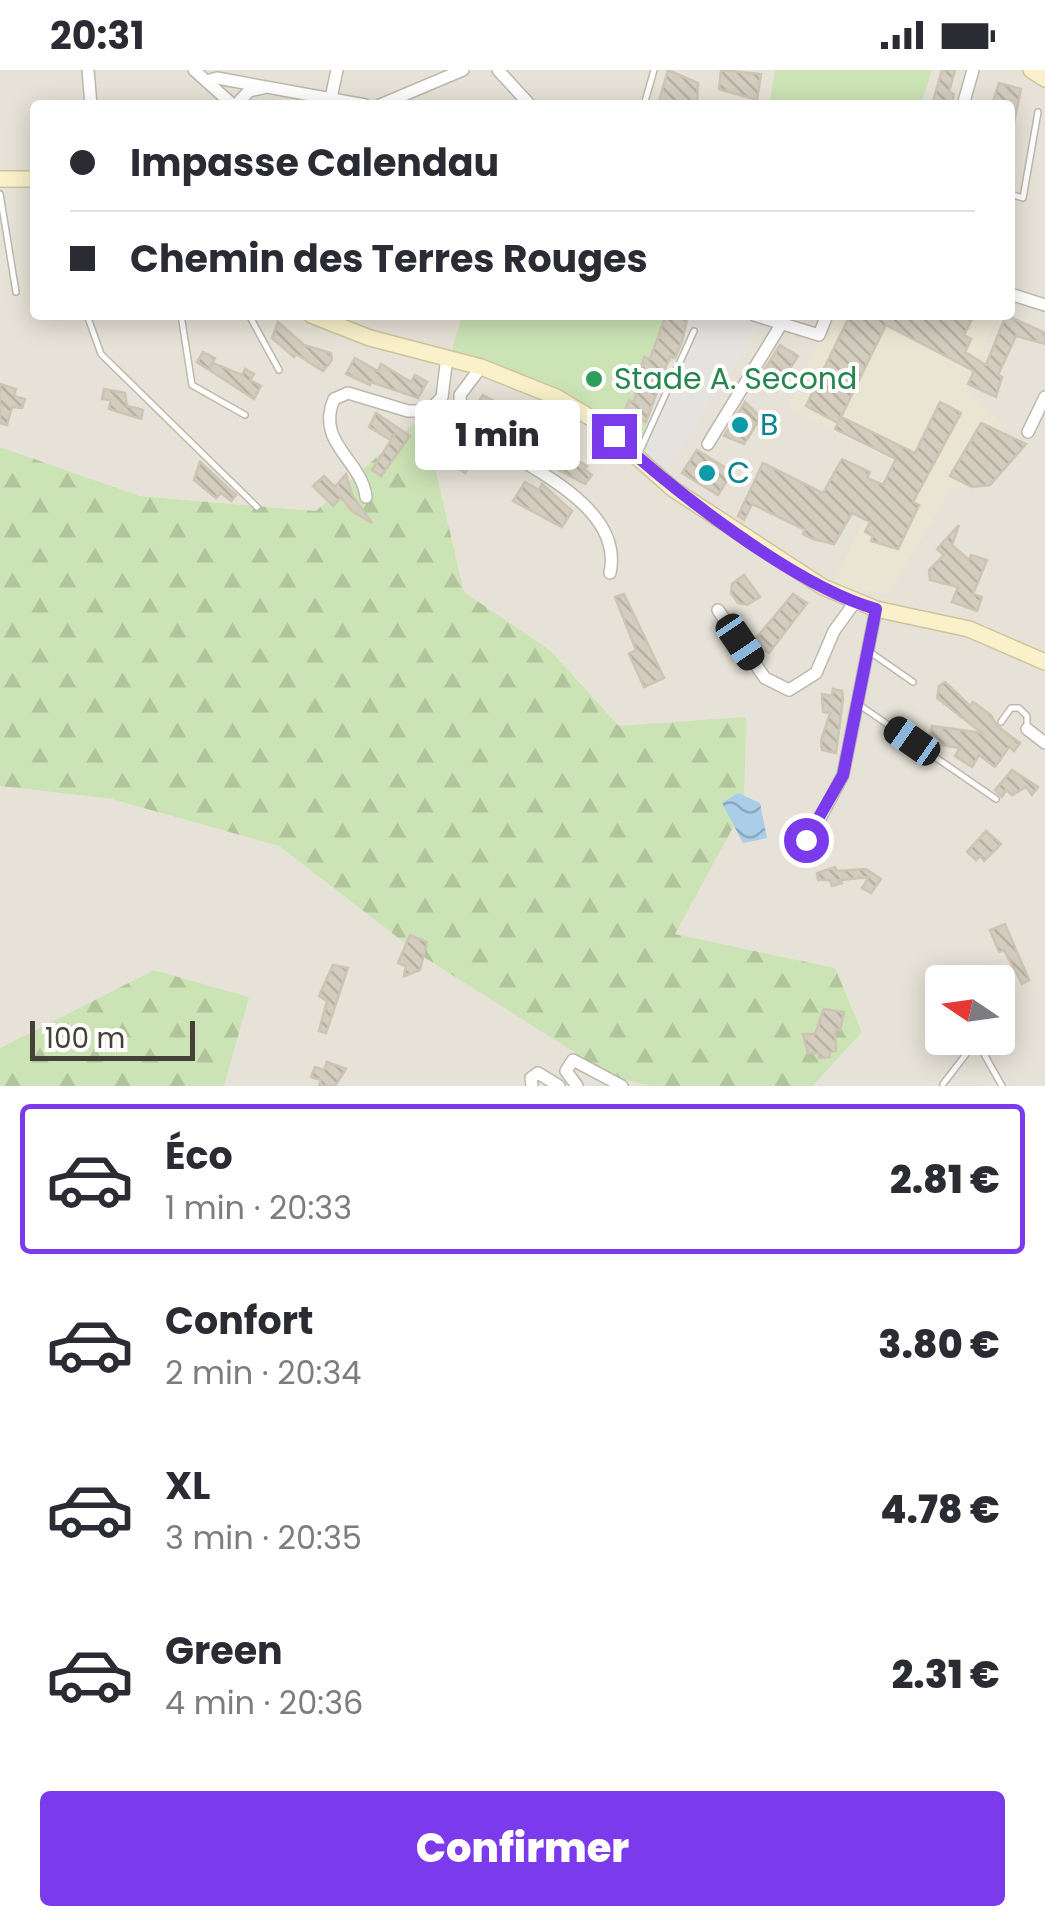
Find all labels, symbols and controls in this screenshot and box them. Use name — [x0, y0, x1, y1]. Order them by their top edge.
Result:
text: 20:31 — [50, 9, 145, 62]
text: Impasse Calendau — [130, 136, 499, 189]
text: Chemin des Terres Rouges — [130, 232, 648, 285]
place label: Stade A. Second — [614, 357, 857, 400]
marker: Stade A. Second — [583, 368, 605, 390]
callout: 1 min — [414, 401, 579, 471]
place label: B — [760, 403, 778, 446]
text: 1 min — [455, 412, 540, 457]
route end — [592, 414, 637, 459]
marker: B — [729, 414, 751, 436]
place label: C — [727, 451, 750, 494]
marker: C — [696, 462, 718, 484]
car — [711, 609, 769, 675]
car — [879, 712, 945, 770]
route start — [784, 818, 829, 863]
north arrow — [925, 965, 1015, 1055]
map controls — [925, 965, 1015, 1055]
scale bar — [30, 1016, 195, 1060]
text: 100 m — [45, 1019, 125, 1058]
text: Éco — [165, 1129, 233, 1182]
icon: car — [45, 1134, 135, 1224]
text: 2.81 € — [890, 1153, 1000, 1206]
text: 1 min · 20:33 — [165, 1185, 352, 1230]
text: Confort — [165, 1294, 313, 1347]
icon: car — [45, 1299, 135, 1389]
text: 3.80 € — [878, 1318, 1000, 1371]
text: 2 min · 20:34 — [165, 1350, 361, 1395]
text: XL — [165, 1459, 210, 1512]
icon: car — [45, 1464, 135, 1554]
text: 4.78 € — [880, 1483, 1000, 1536]
text: 3 min · 20:35 — [165, 1515, 362, 1560]
text: Green — [165, 1624, 283, 1677]
icon: car — [45, 1629, 135, 1719]
text: 2.31 € — [892, 1648, 1000, 1701]
text: 4 min · 20:36 — [165, 1680, 363, 1725]
button: Confirmer — [40, 1791, 1005, 1906]

